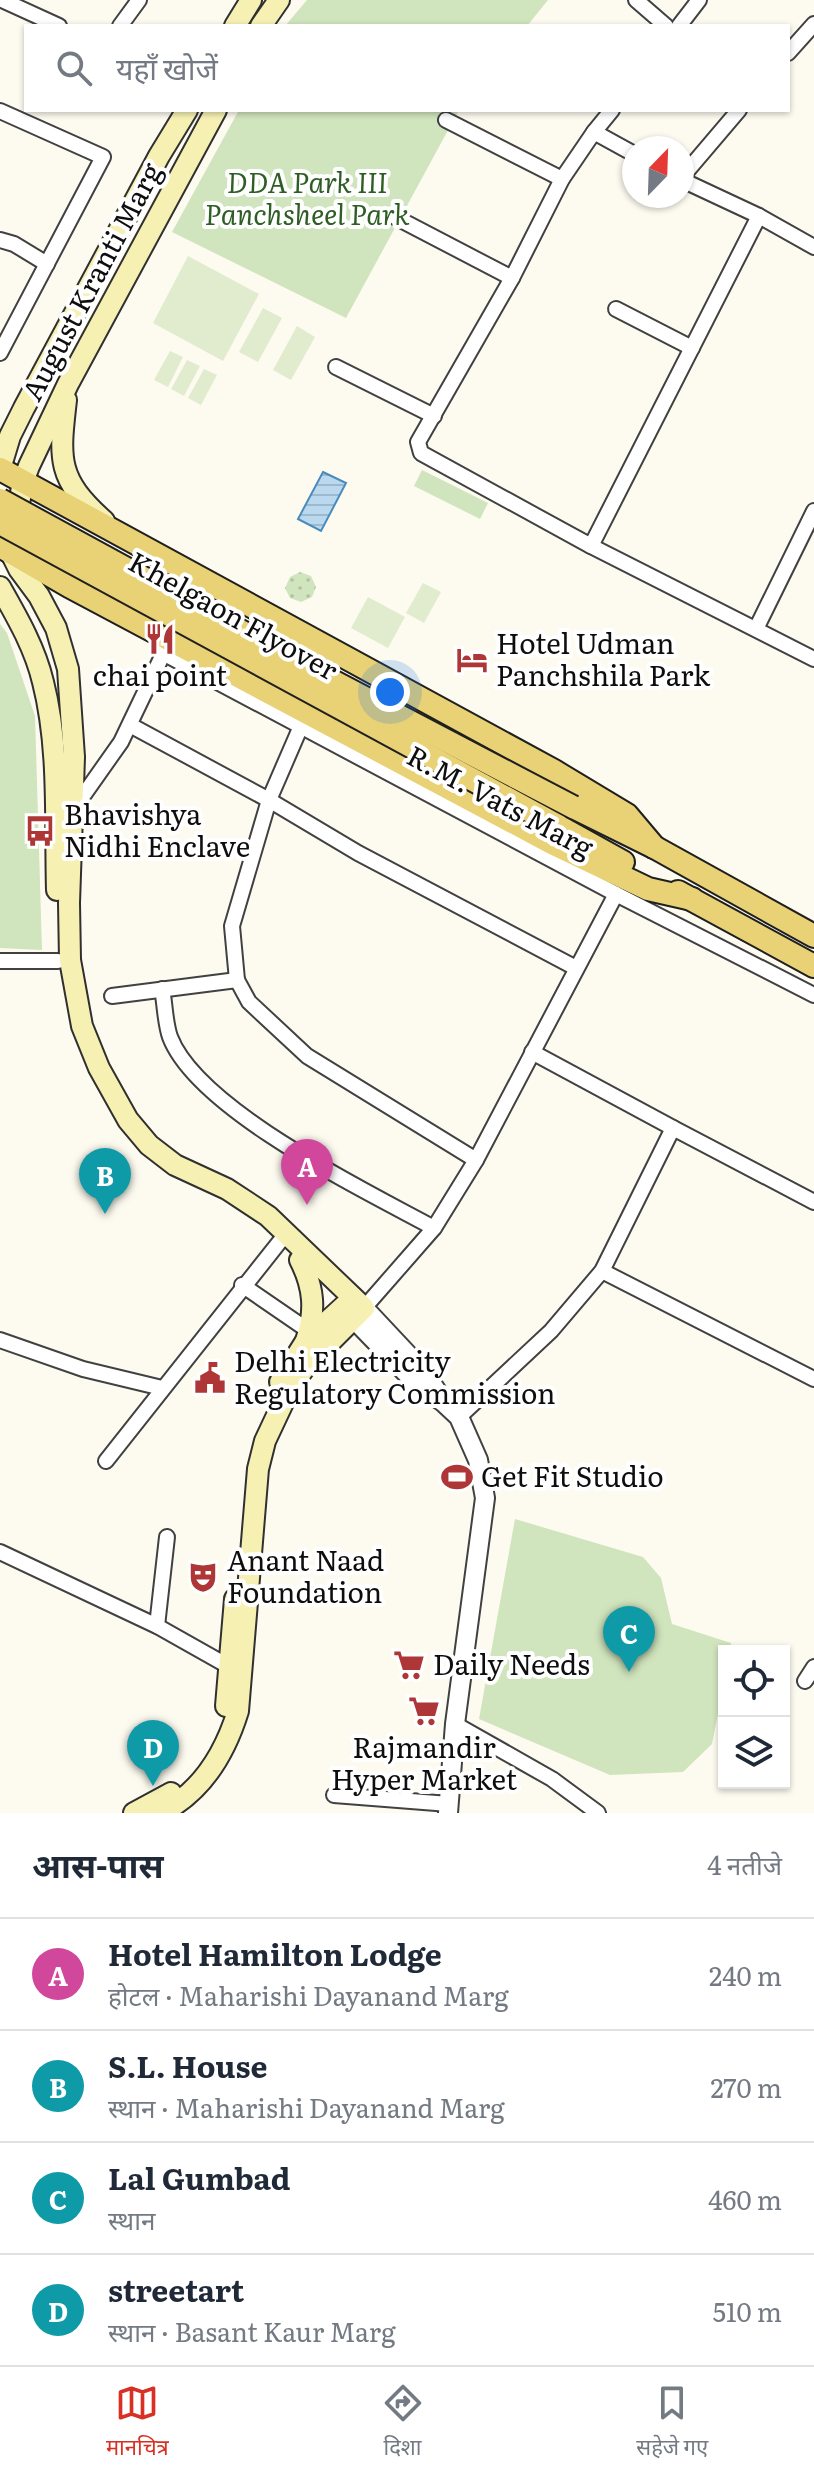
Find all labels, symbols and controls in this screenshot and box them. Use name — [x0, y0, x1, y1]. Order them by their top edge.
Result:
search box — [24, 24, 790, 112]
text: यहाँ खोजें — [116, 45, 218, 89]
icon: search — [52, 46, 96, 90]
north arrow — [622, 136, 694, 208]
street label: August Kranti Marg — [10, 154, 171, 408]
park label: DDA Park III Panchsheel Park — [204, 160, 410, 234]
street label: Khelgaon Flyover — [122, 539, 347, 690]
place label: Hotel Udman Panchshila Park — [496, 621, 711, 695]
restaurant icon: chai point — [143, 622, 177, 656]
hotel icon: Hotel Udman Panchshila Park — [455, 643, 489, 677]
place label: chai point — [93, 653, 228, 695]
your location — [370, 672, 410, 712]
street label: R.M. Vats Marg — [400, 733, 602, 867]
place label: Bhavishya Nidhi Enclave — [64, 792, 250, 866]
bus stop icon: Bhavishya Nidhi Enclave — [23, 814, 57, 848]
pin: A — [281, 1139, 333, 1205]
pin: B — [79, 1148, 131, 1214]
place label: Delhi Electricity Regulatory Commission — [234, 1339, 556, 1413]
public building icon: Delhi Electricity Regulatory Commission — [193, 1361, 227, 1395]
place label: Get Fit Studio — [481, 1454, 664, 1496]
sports icon: Get Fit Studio — [440, 1460, 474, 1494]
place label: Anant Naad Foundation — [227, 1538, 384, 1612]
theatre icon: Anant Naad Foundation — [186, 1560, 220, 1594]
pin: C — [603, 1606, 655, 1672]
place label: Daily Needs — [433, 1642, 590, 1684]
map controls — [718, 1645, 790, 1789]
button: locate — [718, 1645, 790, 1717]
supermarket icon: Daily Needs — [392, 1648, 426, 1682]
supermarket icon: Rajmandir Hyper Market — [407, 1694, 441, 1728]
button: layers — [718, 1717, 790, 1789]
pin: D — [127, 1720, 179, 1786]
place label: Rajmandir Hyper Market — [331, 1725, 518, 1799]
text: आस-पास — [32, 1838, 164, 1888]
text: 4 नतीजे — [707, 1844, 782, 1883]
text: Hotel Hamilton Lodge — [108, 1931, 442, 1975]
text: A — [48, 1955, 68, 1994]
text: 240 m — [709, 1955, 782, 1994]
text: होटल · Maharishi Dayanand Marg — [108, 1975, 509, 2014]
text: S.L. House — [108, 2043, 267, 2087]
text: B — [49, 2067, 67, 2106]
text: 270 m — [710, 2067, 782, 2106]
text: स्थान · Maharishi Dayanand Marg — [108, 2087, 505, 2126]
text: Lal Gumbad — [108, 2155, 291, 2199]
text: C — [49, 2179, 67, 2218]
text: 460 m — [708, 2179, 782, 2218]
text: स्थान — [108, 2199, 155, 2238]
text: streetart — [108, 2267, 244, 2311]
text: D — [48, 2291, 68, 2330]
text: 510 m — [713, 2291, 782, 2330]
text: स्थान · Basant Kaur Marg — [108, 2311, 396, 2350]
tab: मानचित्र — [106, 2381, 169, 2464]
tab: दिशा — [381, 2381, 425, 2464]
tab: सहेजे गए — [636, 2381, 708, 2464]

